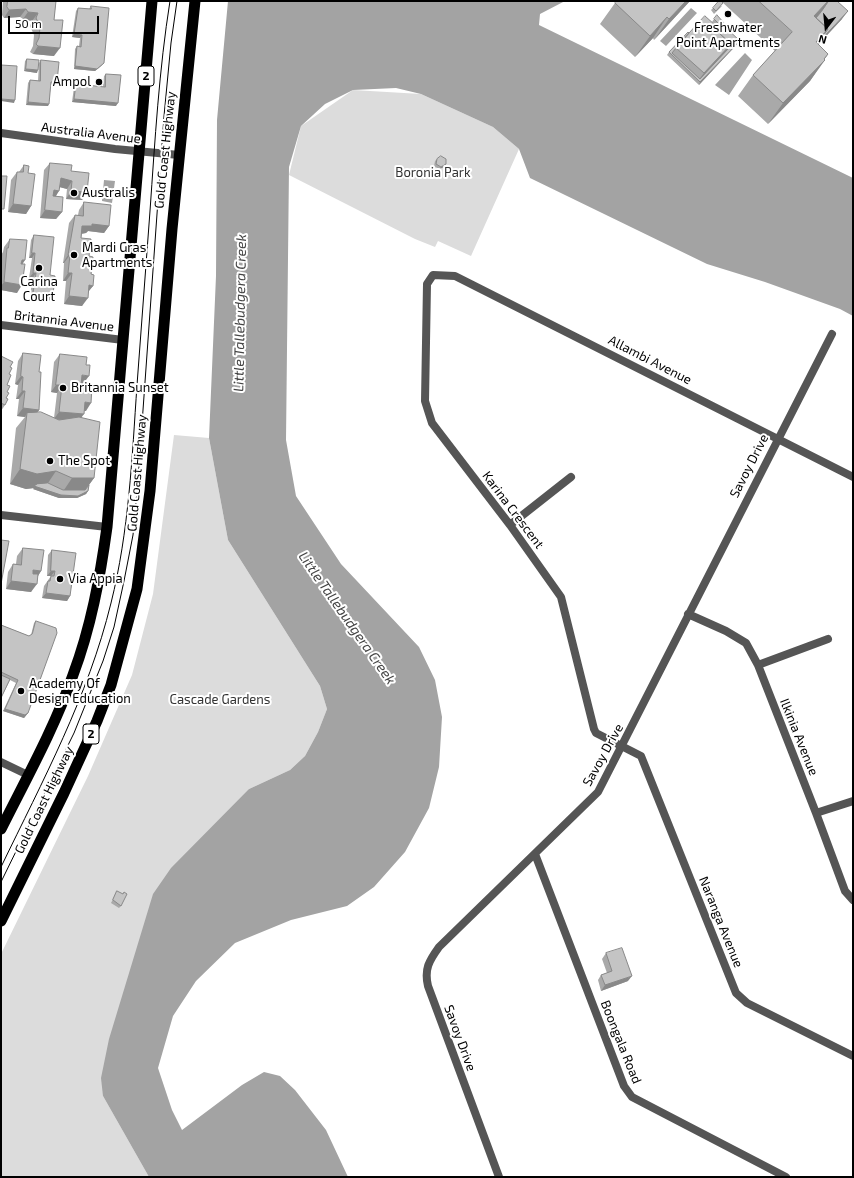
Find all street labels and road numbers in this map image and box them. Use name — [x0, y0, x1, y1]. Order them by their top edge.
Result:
road number: 2 — [138, 66, 154, 86]
street label: Gold Coast Highway — [151, 91, 179, 209]
street label: Australia Avenue — [40, 119, 142, 147]
street label: Britannia Avenue — [13, 307, 115, 335]
street label: Allambi Avenue — [606, 332, 694, 388]
street label: Gold Coast Highway — [124, 414, 150, 532]
street label: Savoy Drive — [726, 432, 772, 500]
street label: Karina Crescent — [479, 468, 547, 552]
street label: Ilkinia Avenue — [777, 696, 821, 778]
street label: Savoy Drive — [579, 721, 627, 789]
road number: 2 — [83, 724, 99, 744]
street label: Gold Coast Highway — [11, 744, 77, 856]
street label: Naranga Avenue — [696, 874, 746, 970]
street label: Boongala Road — [597, 998, 645, 1086]
street label: Savoy Drive — [441, 1003, 479, 1073]

